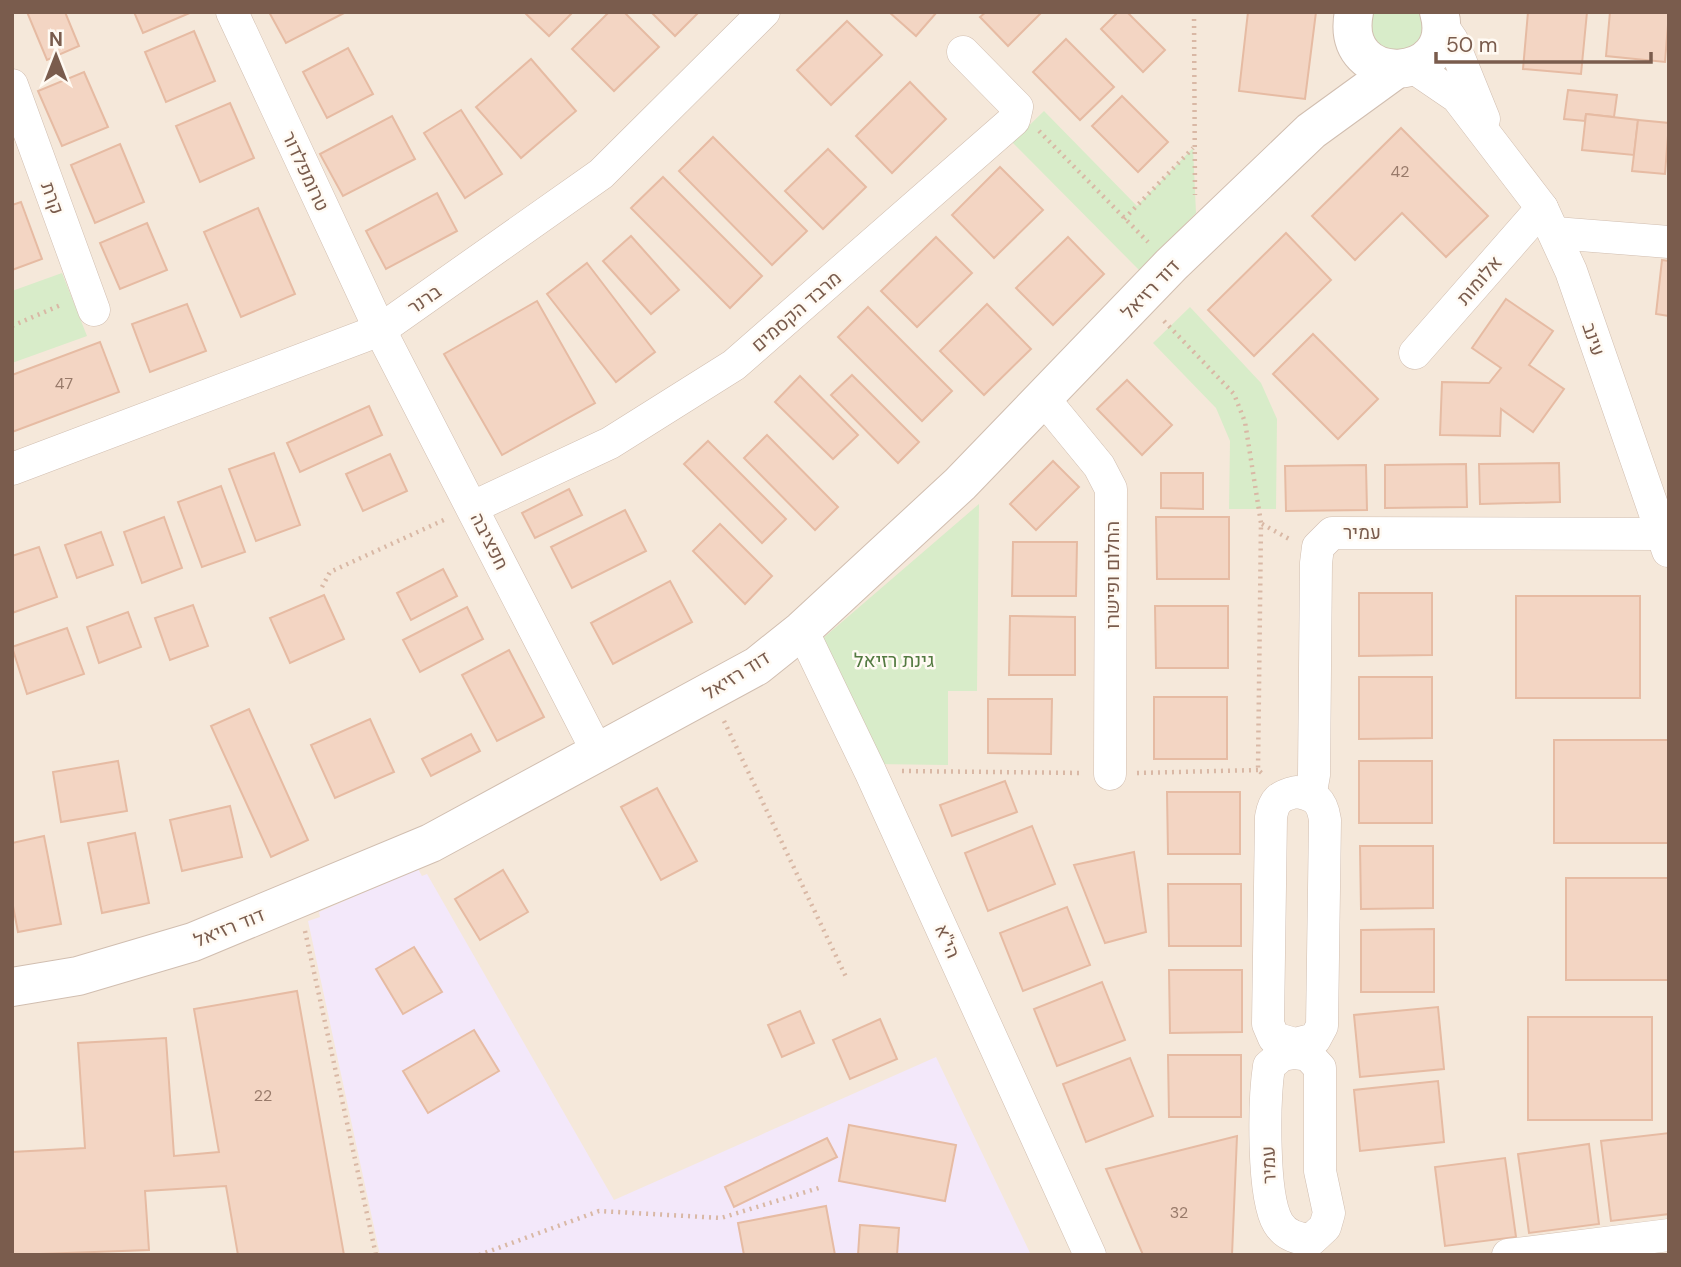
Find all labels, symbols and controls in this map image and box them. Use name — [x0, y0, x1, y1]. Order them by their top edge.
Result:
north arrow — [21, 21, 91, 91]
scale bar — [1436, 21, 1651, 65]
text: N — [49, 27, 63, 52]
text: 50 m — [1446, 31, 1497, 59]
street label: טרומפלדור — [276, 127, 335, 215]
house number: 42 — [1391, 161, 1409, 182]
street label: קרת — [35, 178, 70, 218]
street label: אלומות — [1451, 251, 1508, 310]
street label: דוד רזיאל — [1116, 254, 1185, 325]
street label: מרבד הקסמים — [746, 265, 847, 357]
street label: ברנר — [403, 279, 446, 320]
street label: עינב — [1576, 319, 1611, 359]
house number: 47 — [55, 373, 73, 394]
street label: חפציבה — [465, 508, 514, 574]
street label: עמיר — [1343, 520, 1381, 545]
street label: החלום ופישרו — [1100, 521, 1125, 629]
street label: דוד רזיאל — [698, 645, 774, 706]
park label: גינת רזיאל — [854, 648, 934, 673]
street label: דוד רזיאל — [190, 902, 268, 953]
street label: הי"א — [929, 920, 966, 962]
house number: 22 — [254, 1085, 272, 1106]
street label: עמיר — [1255, 1146, 1282, 1184]
house number: 32 — [1170, 1202, 1188, 1223]

